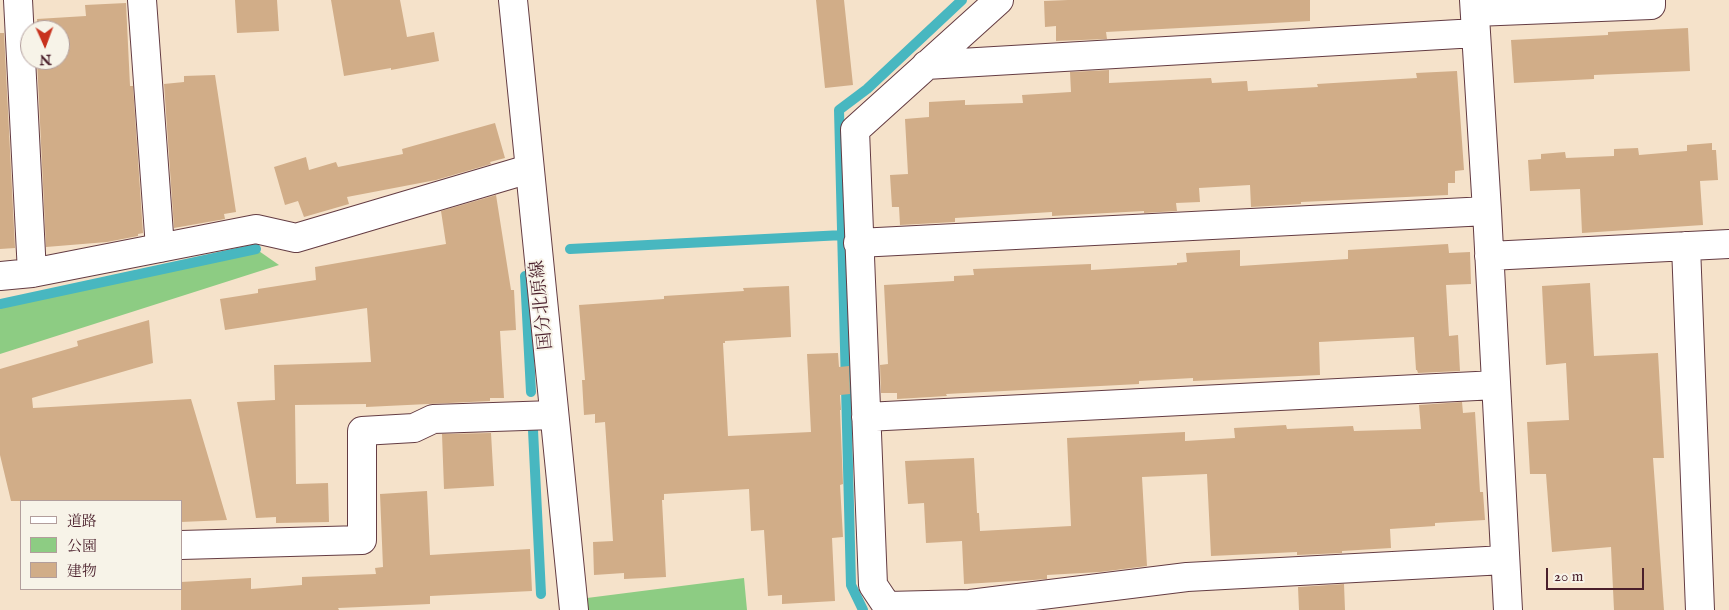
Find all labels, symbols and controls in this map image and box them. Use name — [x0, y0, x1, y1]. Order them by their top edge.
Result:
north arrow — [20, 20, 70, 70]
text: N — [39, 50, 52, 68]
street label: 国分北原線 — [528, 259, 558, 351]
legend — [20, 500, 182, 590]
text: 道路 — [67, 512, 97, 531]
text: 公園 — [67, 537, 97, 556]
scale bar — [1549, 558, 1646, 590]
text: 建物 — [67, 562, 97, 581]
text: 20 m — [1554, 567, 1583, 586]

